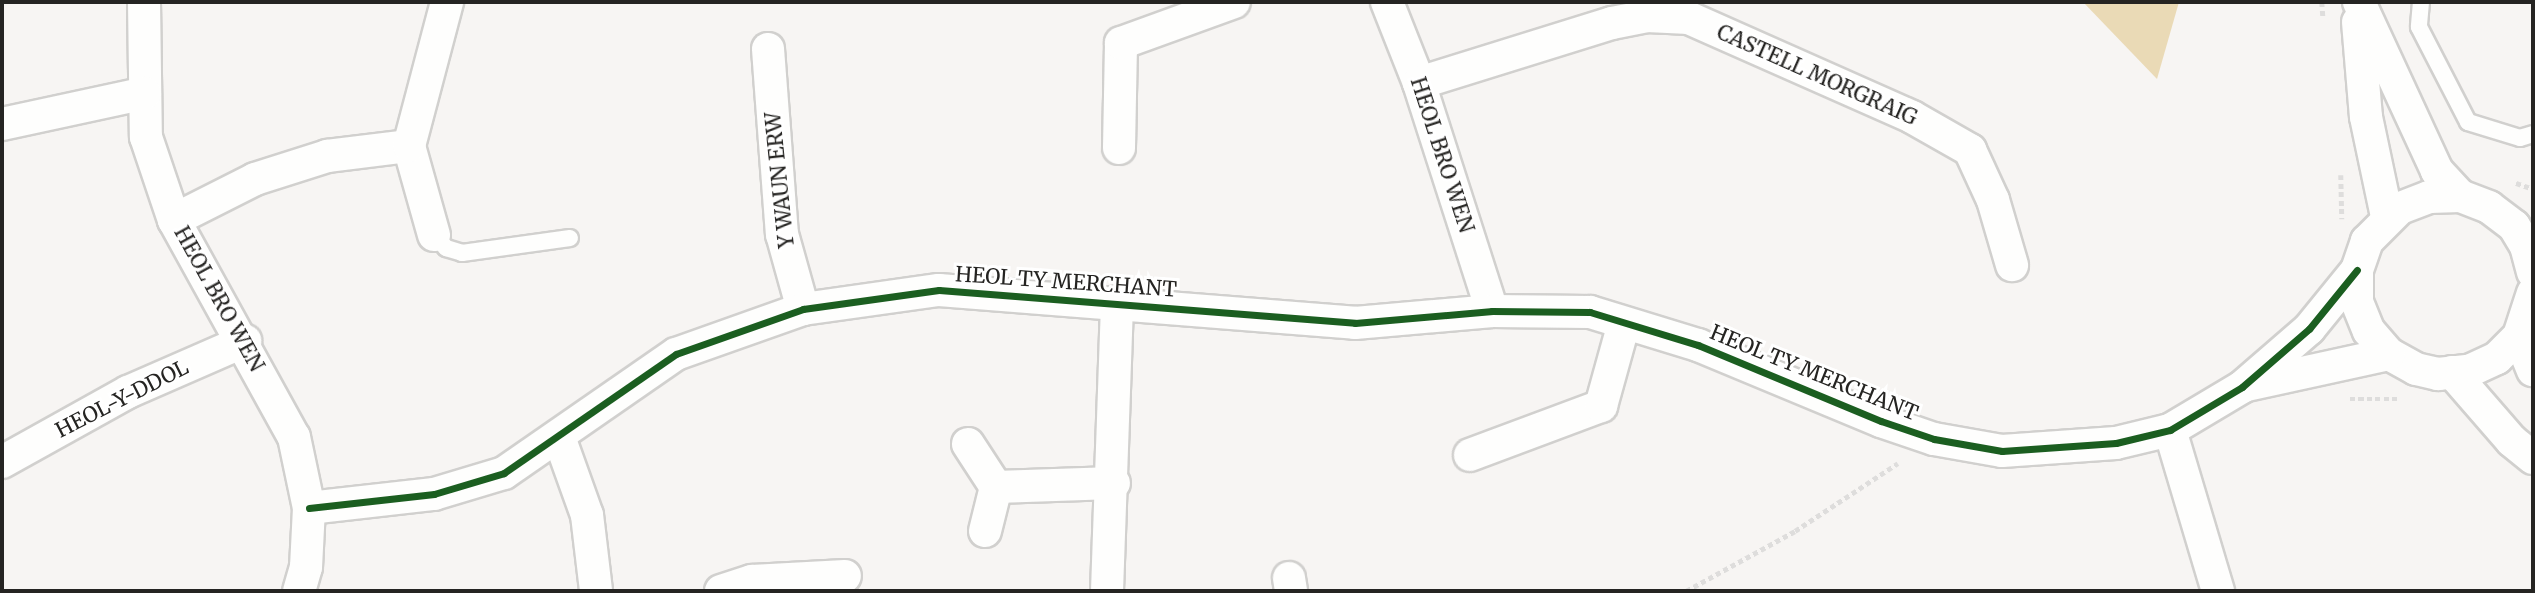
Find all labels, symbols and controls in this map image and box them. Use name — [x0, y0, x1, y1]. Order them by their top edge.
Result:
street label: CASTELL MORGRAIG — [1713, 19, 1921, 131]
street label: HEOL BRO WEN — [1405, 74, 1479, 236]
street label: Y WAUN ERW — [760, 111, 800, 249]
street label: HEOL BRO WEN — [169, 222, 269, 376]
street label: HEOL TY MERCHANT — [954, 262, 1178, 302]
street label: HEOL TY MERCHANT — [1706, 320, 1922, 426]
street label: HEOL-Y-DDOL — [51, 355, 193, 443]

